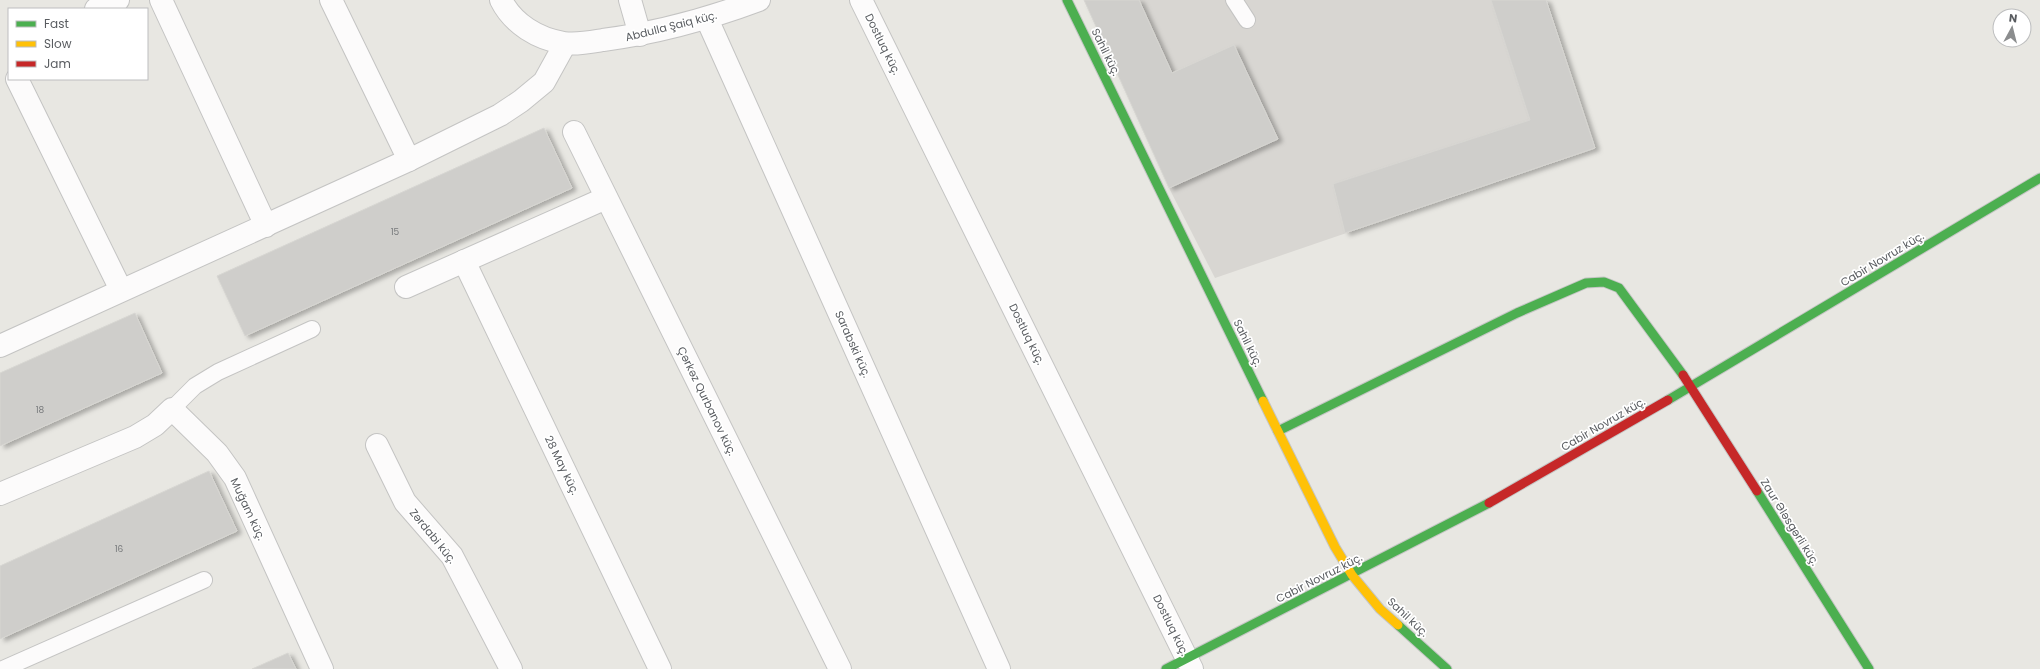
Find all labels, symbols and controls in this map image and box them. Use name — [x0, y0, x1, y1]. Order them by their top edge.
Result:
street label: Abdulla Şaiq küç. — [624, 7, 718, 45]
legend — [8, 8, 148, 80]
north arrow — [1992, 8, 2032, 48]
text: N — [2008, 10, 2018, 27]
street label: Dostluq küç. — [861, 11, 905, 77]
text: Fast — [44, 15, 69, 32]
street label: Sahil küç. — [1088, 26, 1124, 78]
text: Slow — [44, 35, 72, 52]
text: Jam — [44, 55, 71, 72]
house number: 15 — [391, 226, 400, 238]
street label: Cabir Novruz küç. — [1837, 228, 1927, 290]
street label: Dostluq küç. — [1005, 301, 1049, 367]
street label: Sarabski küç. — [831, 308, 875, 380]
street label: Sahil küç. — [1230, 317, 1266, 369]
street label: Çərkəz Qurbanov küç. — [674, 344, 740, 458]
street label: Cabir Novruz küç. — [1558, 393, 1648, 455]
house number: 18 — [36, 404, 45, 416]
street label: 28 May küç. — [541, 433, 583, 497]
street label: Muğam küç. — [227, 475, 269, 543]
street label: Zaur Ələsgərli küç. — [1757, 475, 1823, 569]
street label: Zərdabi küç. — [406, 505, 460, 567]
house number: 16 — [115, 543, 124, 555]
street label: Cabir Novruz küç. — [1273, 549, 1365, 607]
street label: Dostluq küç. — [1149, 592, 1193, 658]
street label: Sahil küç. — [1384, 594, 1432, 640]

